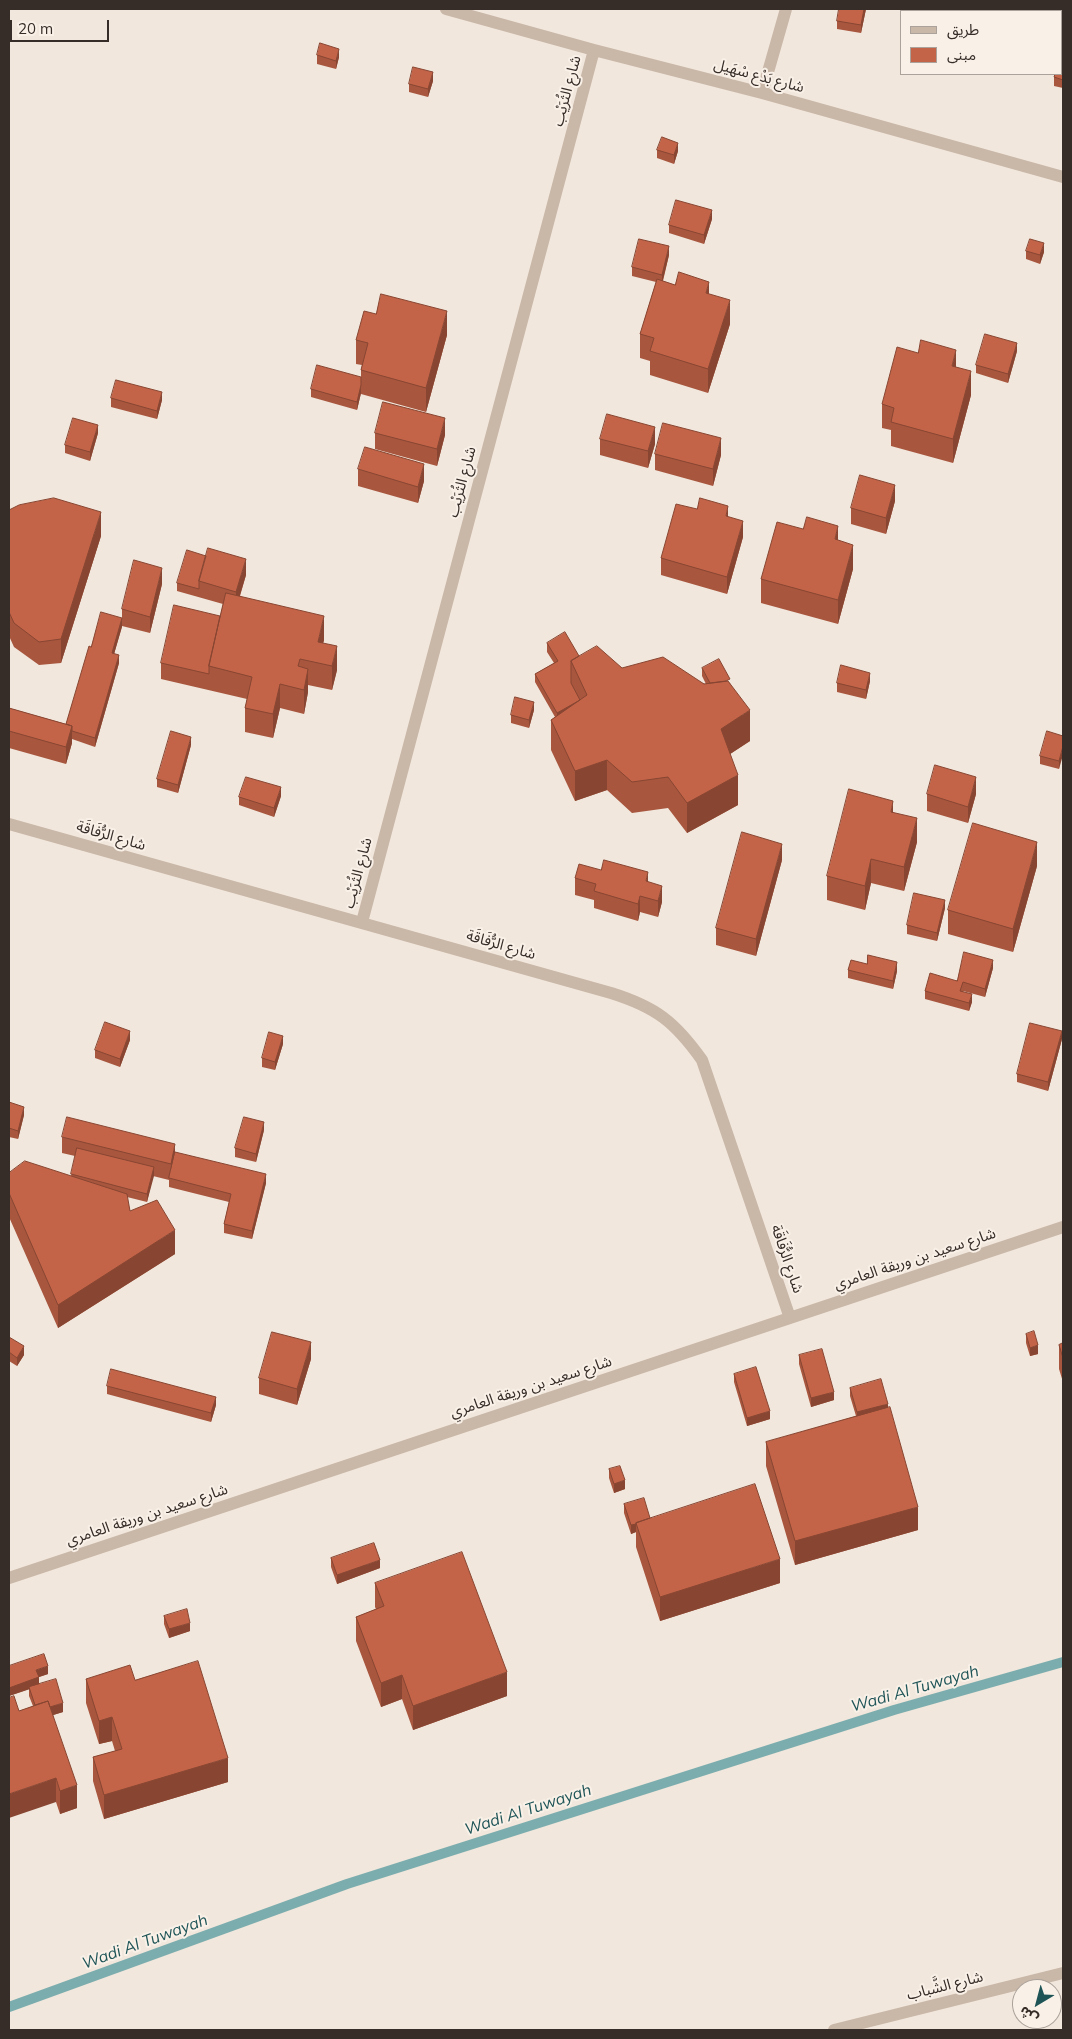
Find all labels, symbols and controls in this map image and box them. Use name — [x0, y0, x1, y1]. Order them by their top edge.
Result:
scale bar — [12, 10, 111, 42]
legend — [900, 10, 1062, 75]
text: 20 m — [18, 19, 53, 38]
text: طريق — [947, 20, 979, 39]
text: مبنى — [947, 45, 976, 64]
street label: شارع الثُرَيْب — [549, 54, 585, 128]
street label: شارع بَدْع سْهَيل — [712, 55, 806, 97]
street label: شارع الثُرَيْب — [444, 445, 480, 519]
street label: شارع الرُّفَاقَة — [74, 818, 148, 854]
street label: شارع الثُرَيْب — [340, 836, 376, 910]
street label: شارع الرُّفَاقَة — [464, 927, 538, 963]
street label: شارع الرُّفَاقَة — [767, 1222, 807, 1296]
street label: شارع سعيد بن وريقة العامري — [832, 1224, 998, 1294]
street label: شارع سعيد بن وريقة العامري — [448, 1352, 614, 1422]
street label: شارع سعيد بن وريقة العامري — [64, 1480, 230, 1550]
water label: Wadi Al Tuwayah — [849, 1662, 981, 1716]
water label: Wadi Al Tuwayah — [462, 1780, 594, 1840]
water label: Wadi Al Tuwayah — [80, 1910, 210, 1974]
street label: شارع الشَّباب — [905, 1968, 985, 2004]
north arrow — [1012, 1979, 1062, 2029]
text: ش — [1015, 2002, 1042, 2028]

